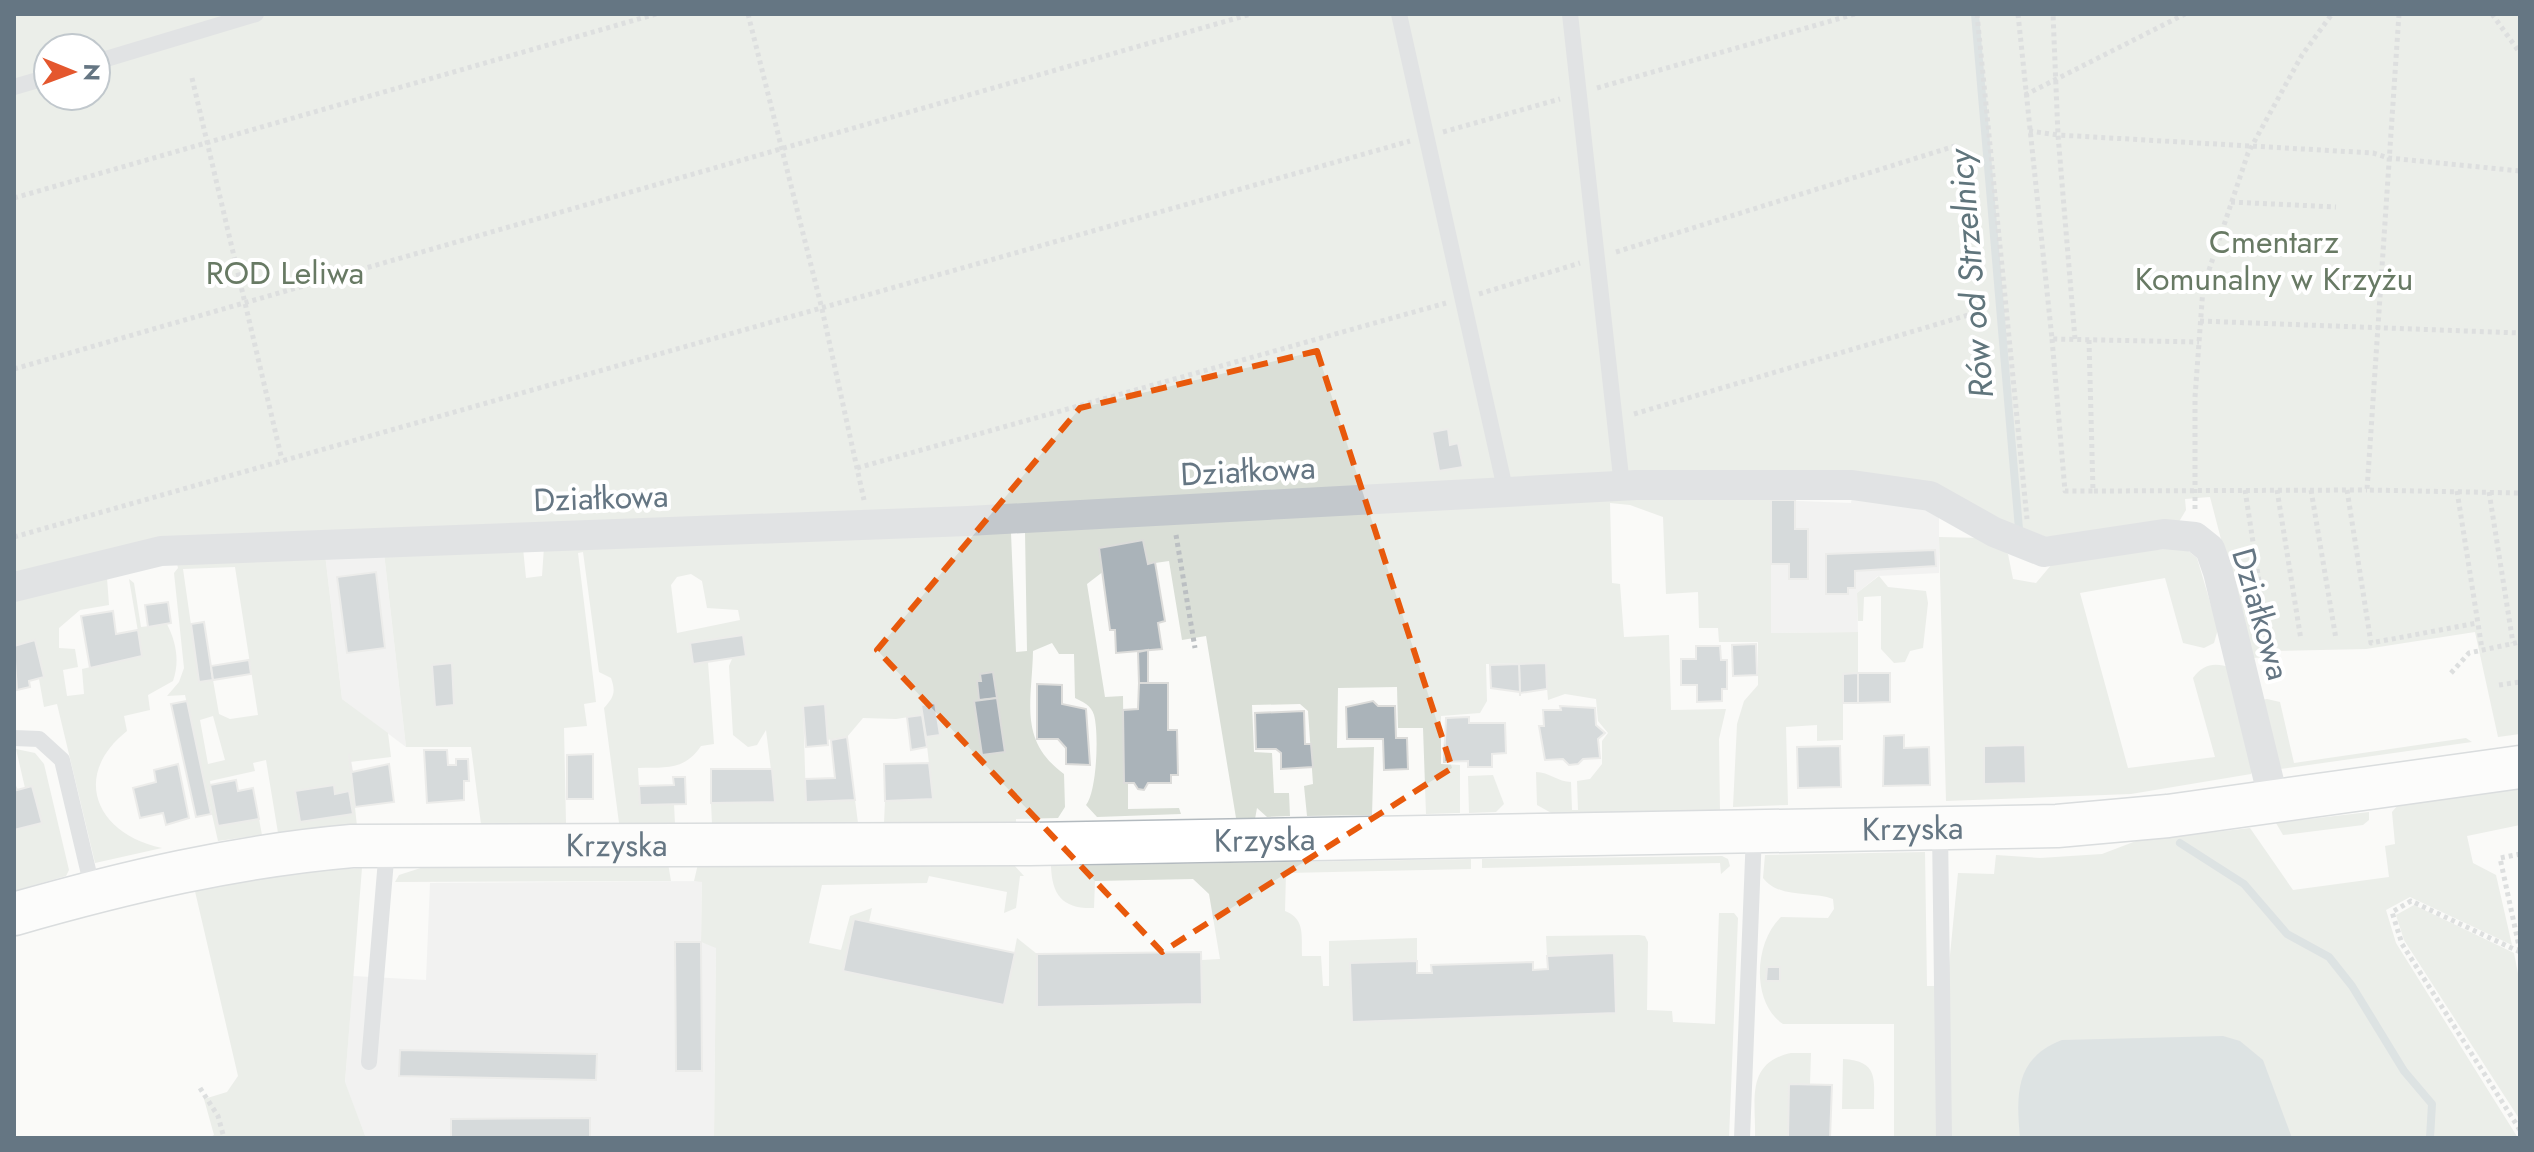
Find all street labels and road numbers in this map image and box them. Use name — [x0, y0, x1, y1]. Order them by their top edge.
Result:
street label: Działkowa — [1179, 444, 1317, 498]
street label: Działkowa — [533, 473, 669, 523]
street label: Działkowa — [2220, 543, 2302, 685]
street label: Krzyska — [1861, 805, 1964, 852]
street label: Krzyska — [1213, 816, 1316, 864]
street label: Krzyska — [566, 822, 668, 868]

